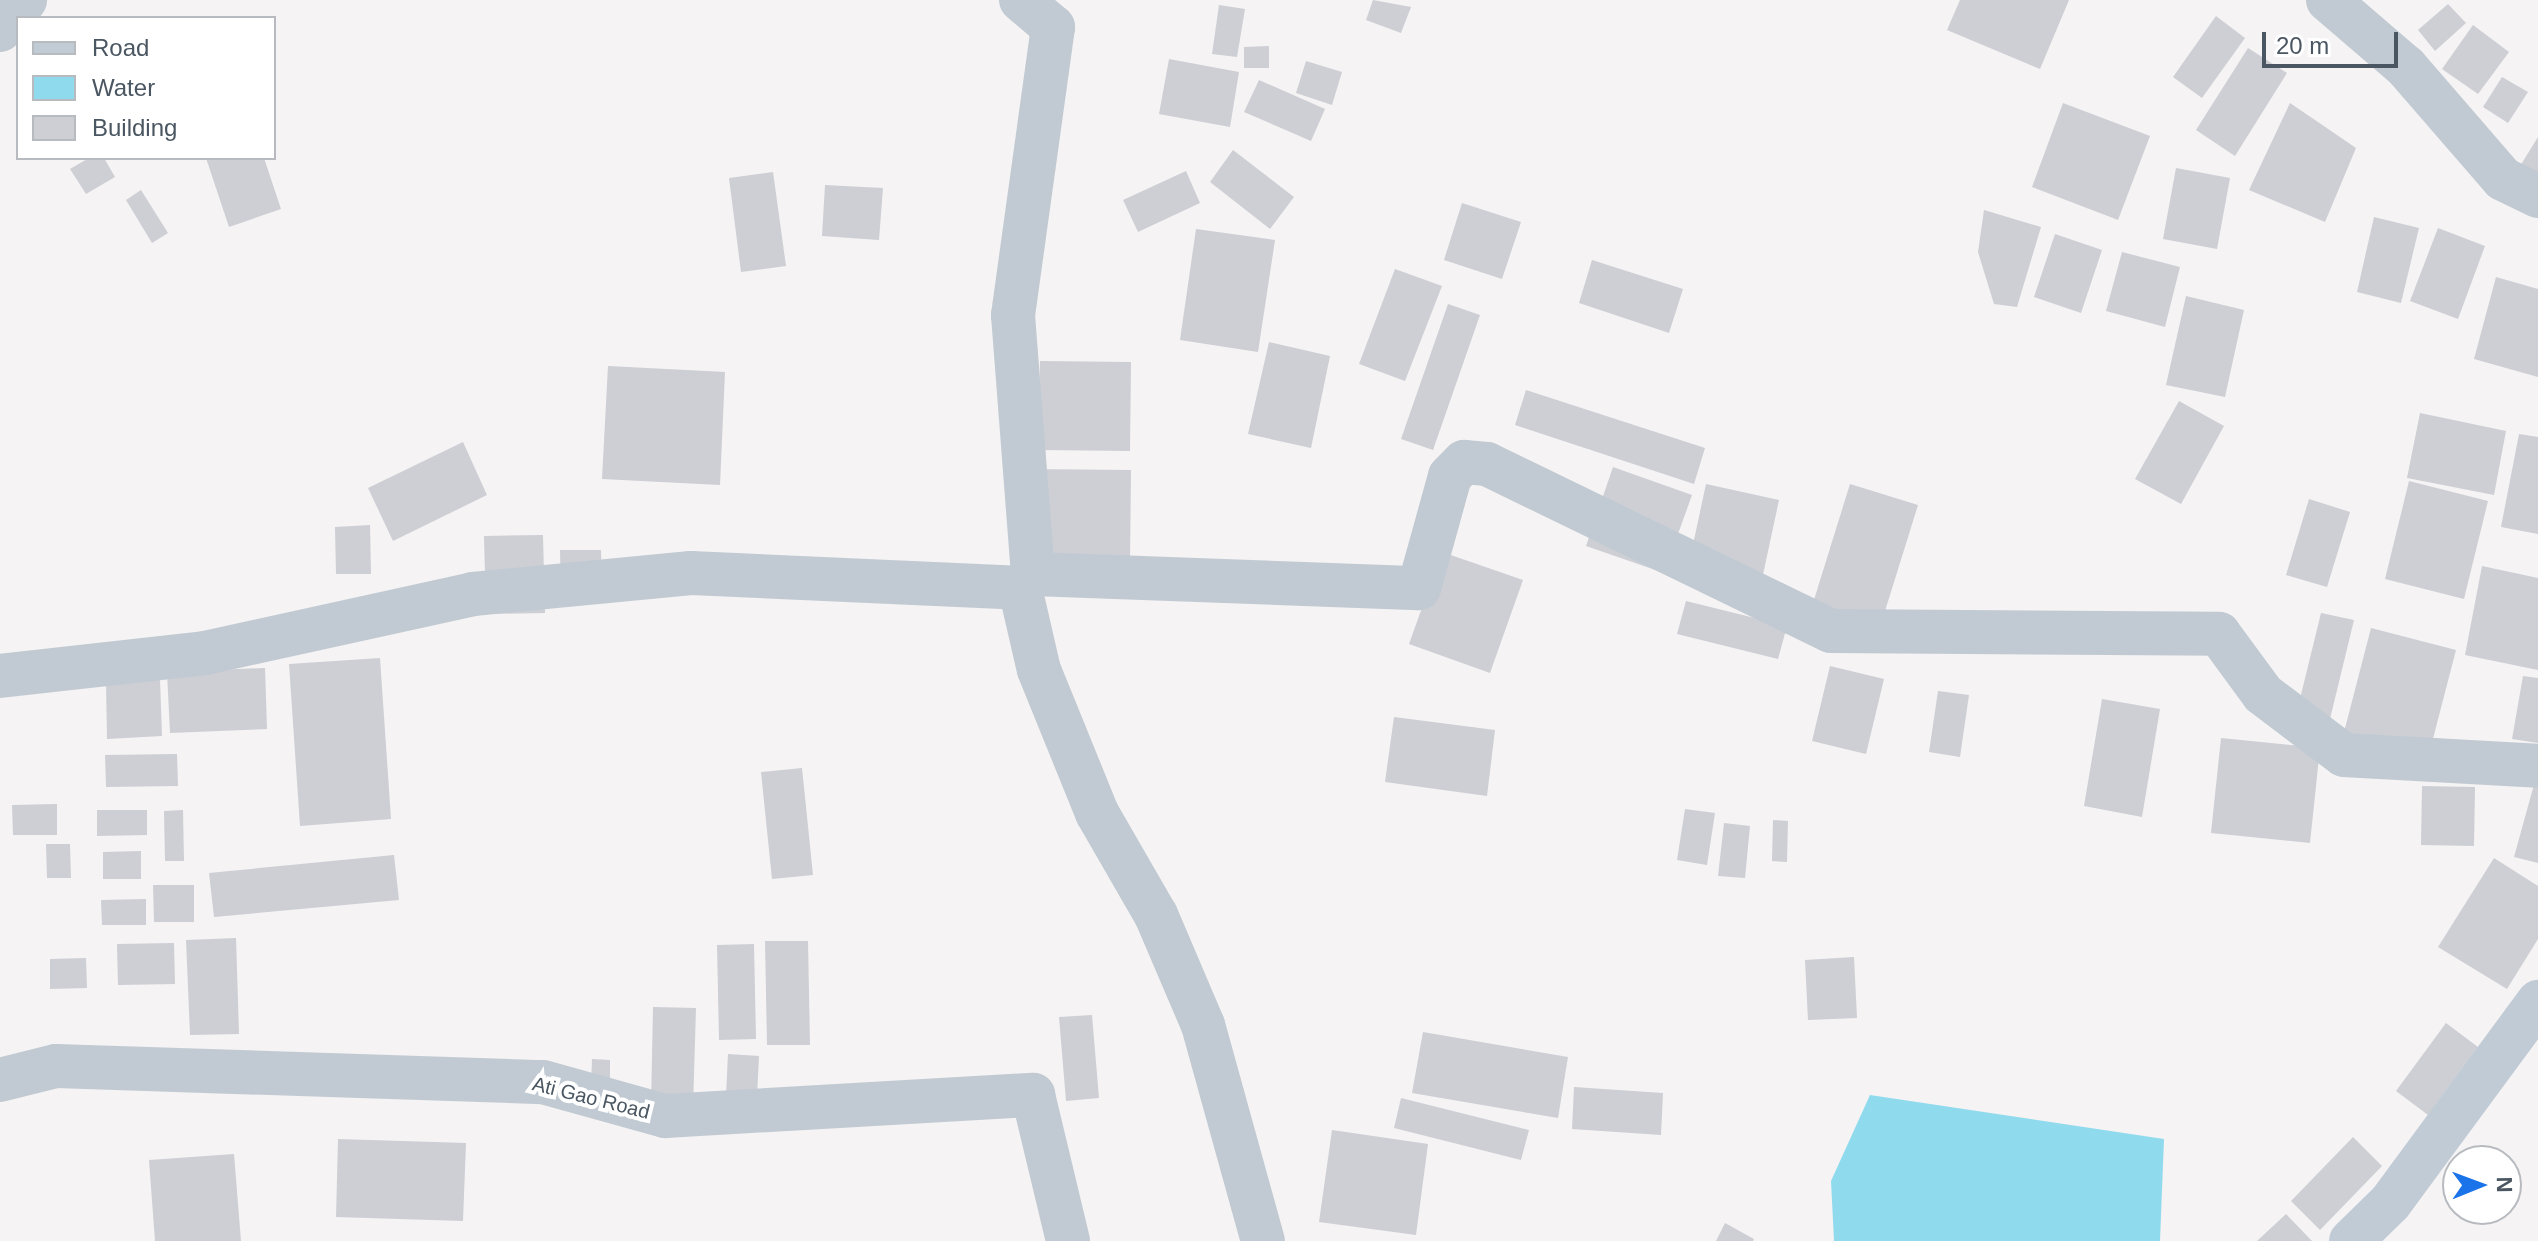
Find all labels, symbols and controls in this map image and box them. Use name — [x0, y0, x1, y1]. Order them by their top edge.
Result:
legend — [16, 16, 276, 160]
scale bar — [2266, 16, 2402, 66]
text: 20 m — [2276, 32, 2329, 59]
text: Road — [92, 34, 149, 61]
text: Water — [92, 74, 155, 101]
text: Building — [92, 114, 177, 141]
street label: Ati Gao Road — [530, 1072, 652, 1124]
north arrow — [2442, 1145, 2522, 1225]
text: N — [2492, 1176, 2517, 1193]

